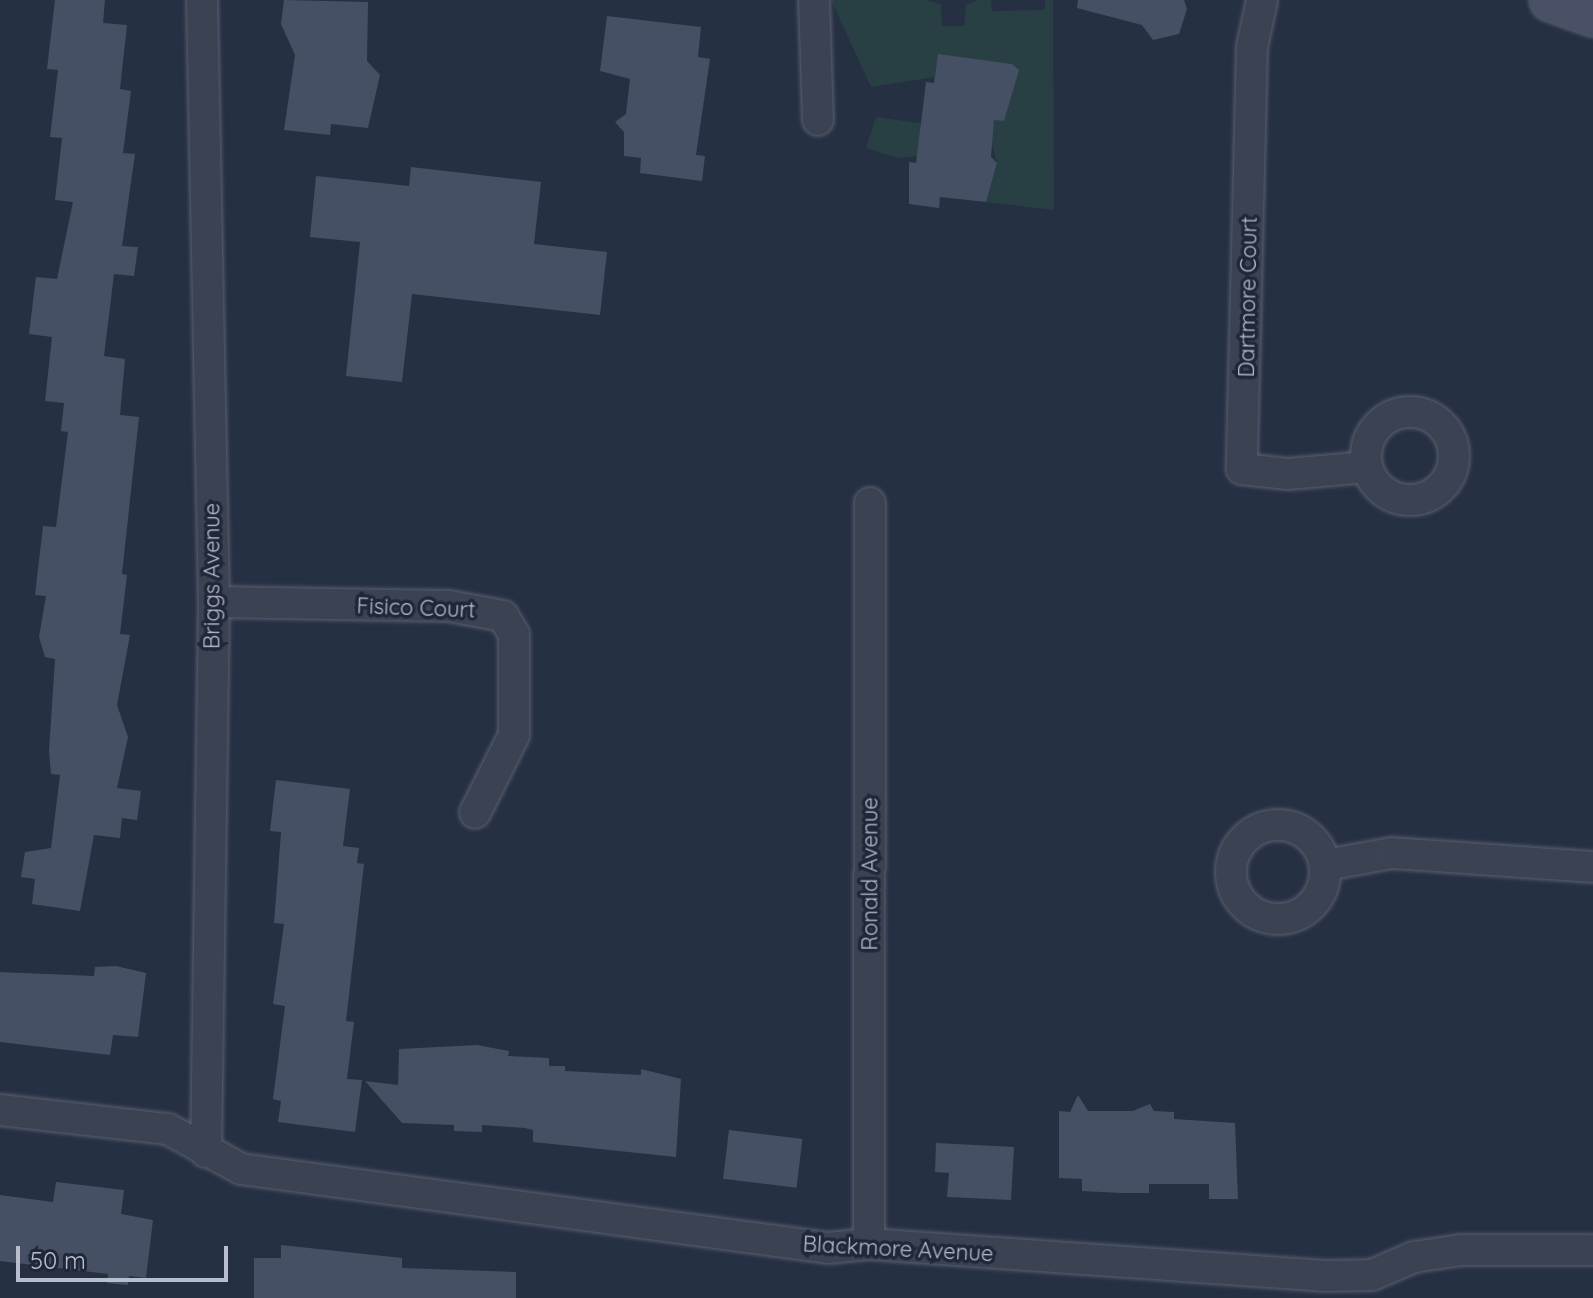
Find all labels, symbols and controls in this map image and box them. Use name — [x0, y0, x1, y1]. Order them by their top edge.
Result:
street label: Dartmore Court — [1233, 216, 1263, 378]
street label: Briggs Avenue — [199, 503, 225, 649]
street label: Fisico Court — [356, 593, 476, 623]
street label: Ronald Avenue — [857, 797, 883, 951]
scale bar — [20, 1230, 232, 1280]
street label: Blackmore Avenue — [802, 1231, 994, 1267]
text: 50 m — [30, 1245, 86, 1275]

